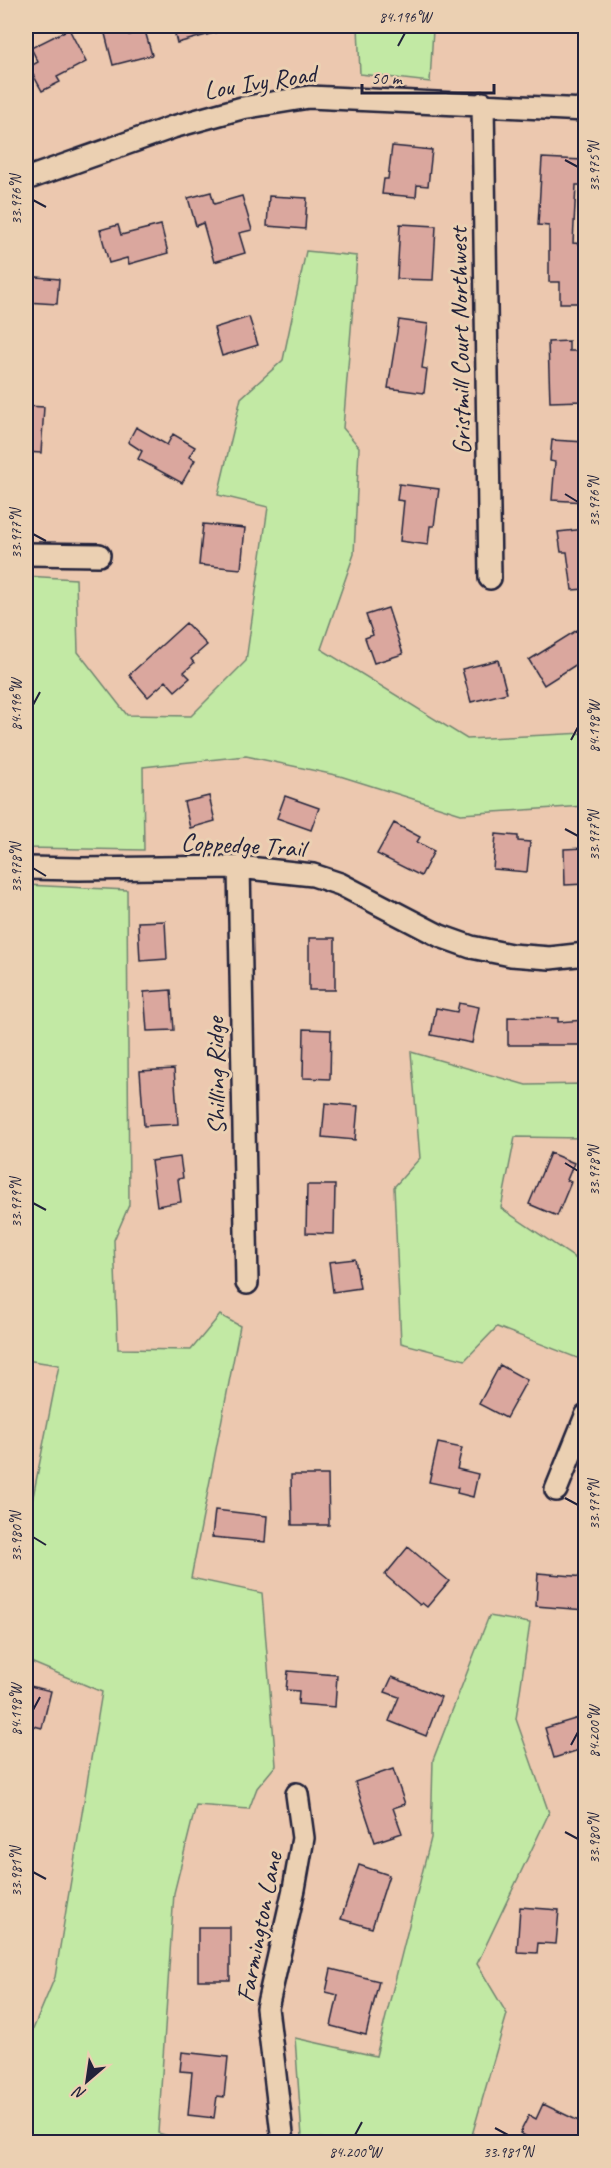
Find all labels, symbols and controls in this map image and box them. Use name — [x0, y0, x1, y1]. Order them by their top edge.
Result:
text: 84.196°W — [379, 8, 434, 27]
street label: Lou Ivy Road — [201, 56, 322, 107]
scale bar — [362, 57, 494, 95]
text: 50 m — [371, 67, 404, 89]
text: 33.975°N — [585, 139, 604, 192]
text: 33.976°N — [7, 172, 26, 225]
street label: Gristmill Court Northwest — [441, 225, 478, 455]
text: 33.976°N — [585, 474, 604, 527]
text: 33.977°N — [7, 506, 26, 559]
text: 84.196°W — [7, 676, 26, 731]
text: 84.198°W — [585, 698, 604, 753]
text: 33.977°N — [585, 808, 604, 861]
street label: Coppedge Trail — [180, 825, 311, 865]
text: 33.978°N — [7, 840, 26, 893]
street label: Shilling Ridge — [198, 1014, 234, 1135]
text: 33.978°N — [585, 1143, 604, 1196]
text: 33.979°N — [7, 1175, 26, 1228]
text: 33.979°N — [585, 1477, 604, 1530]
text: 33.980°N — [7, 1509, 26, 1562]
text: 84.198°W — [7, 1681, 26, 1736]
text: 84.200°W — [585, 1703, 604, 1758]
text: 33.980°N — [585, 1811, 604, 1864]
text: 33.981°N — [7, 1844, 26, 1897]
street label: Farmington Lane — [228, 1848, 290, 2005]
north arrow — [57, 2051, 117, 2111]
text: N — [68, 2081, 89, 2104]
text: 84.200°W — [329, 2143, 384, 2162]
text: 33.981°N — [483, 2143, 536, 2162]

